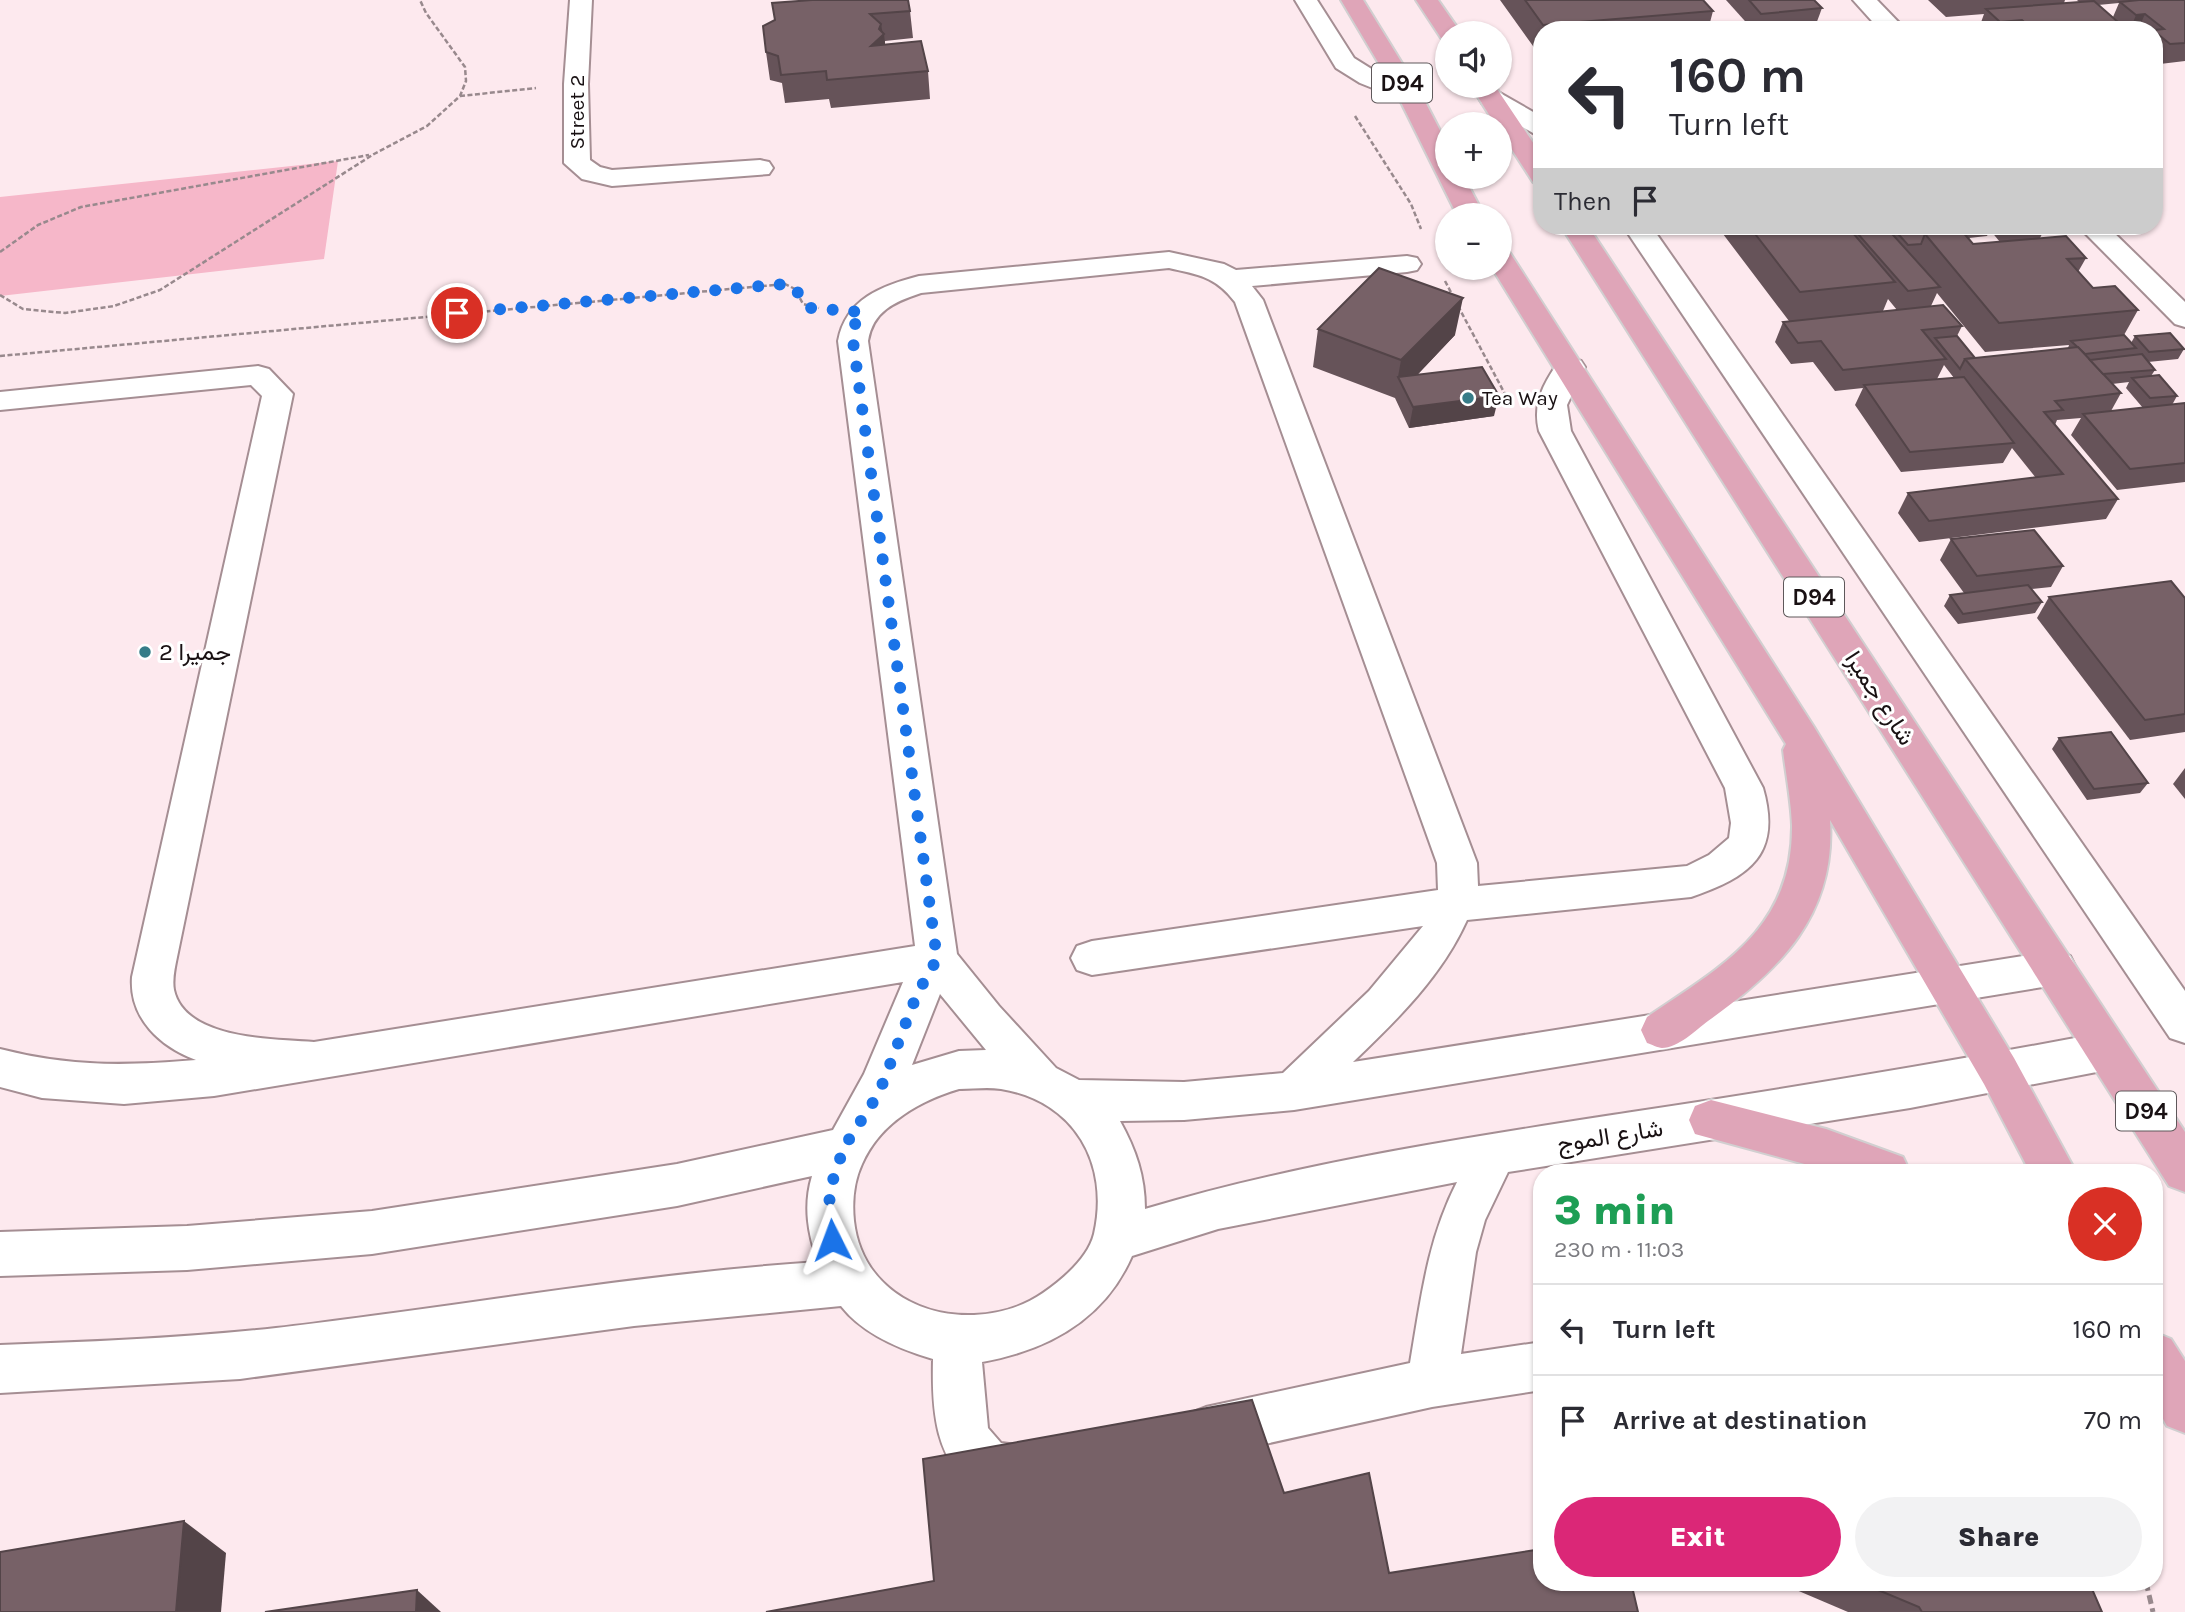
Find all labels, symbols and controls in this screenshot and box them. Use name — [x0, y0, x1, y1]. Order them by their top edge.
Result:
map controls — [1435, 21, 1512, 280]
button: sound — [1435, 21, 1512, 98]
text: 160 m — [1669, 47, 1806, 104]
icon: left — [1554, 49, 1645, 140]
road number: D94 — [1372, 64, 1432, 102]
street label: Street 2 — [565, 75, 589, 149]
text: Turn left — [1669, 106, 1789, 143]
button: + — [1435, 112, 1512, 189]
icon: arrive — [1626, 182, 1664, 220]
text: Then — [1554, 186, 1612, 217]
button: − — [1435, 203, 1512, 280]
pin — [427, 283, 487, 343]
icon: arrive — [438, 294, 476, 332]
place label: Tea Way — [1482, 386, 1558, 410]
marker: Tea Way — [1460, 390, 1476, 406]
road number: D94 — [1784, 578, 1844, 617]
place label: جميرا 2 — [159, 638, 231, 667]
marker: جميرا 2 — [137, 644, 153, 660]
street label: شارع جميرا — [1838, 646, 1921, 751]
road number: D94 — [2116, 1092, 2176, 1130]
street label: شارع الموج — [1555, 1114, 1665, 1160]
text: 3 min — [1554, 1185, 1675, 1235]
button: close — [2068, 1187, 2142, 1261]
position arrow — [795, 1203, 869, 1277]
text: 230 m · 11:03 — [1554, 1236, 1684, 1263]
icon: left — [1554, 1311, 1592, 1349]
text: Turn left — [1613, 1314, 1715, 1345]
text: 160 m — [2073, 1314, 2142, 1345]
icon: arrive — [1554, 1402, 1592, 1440]
text: Arrive at destination — [1613, 1405, 1867, 1436]
text: 70 m — [2084, 1405, 2142, 1436]
button: Exit — [1554, 1497, 1841, 1577]
button: Share — [1855, 1497, 2142, 1577]

